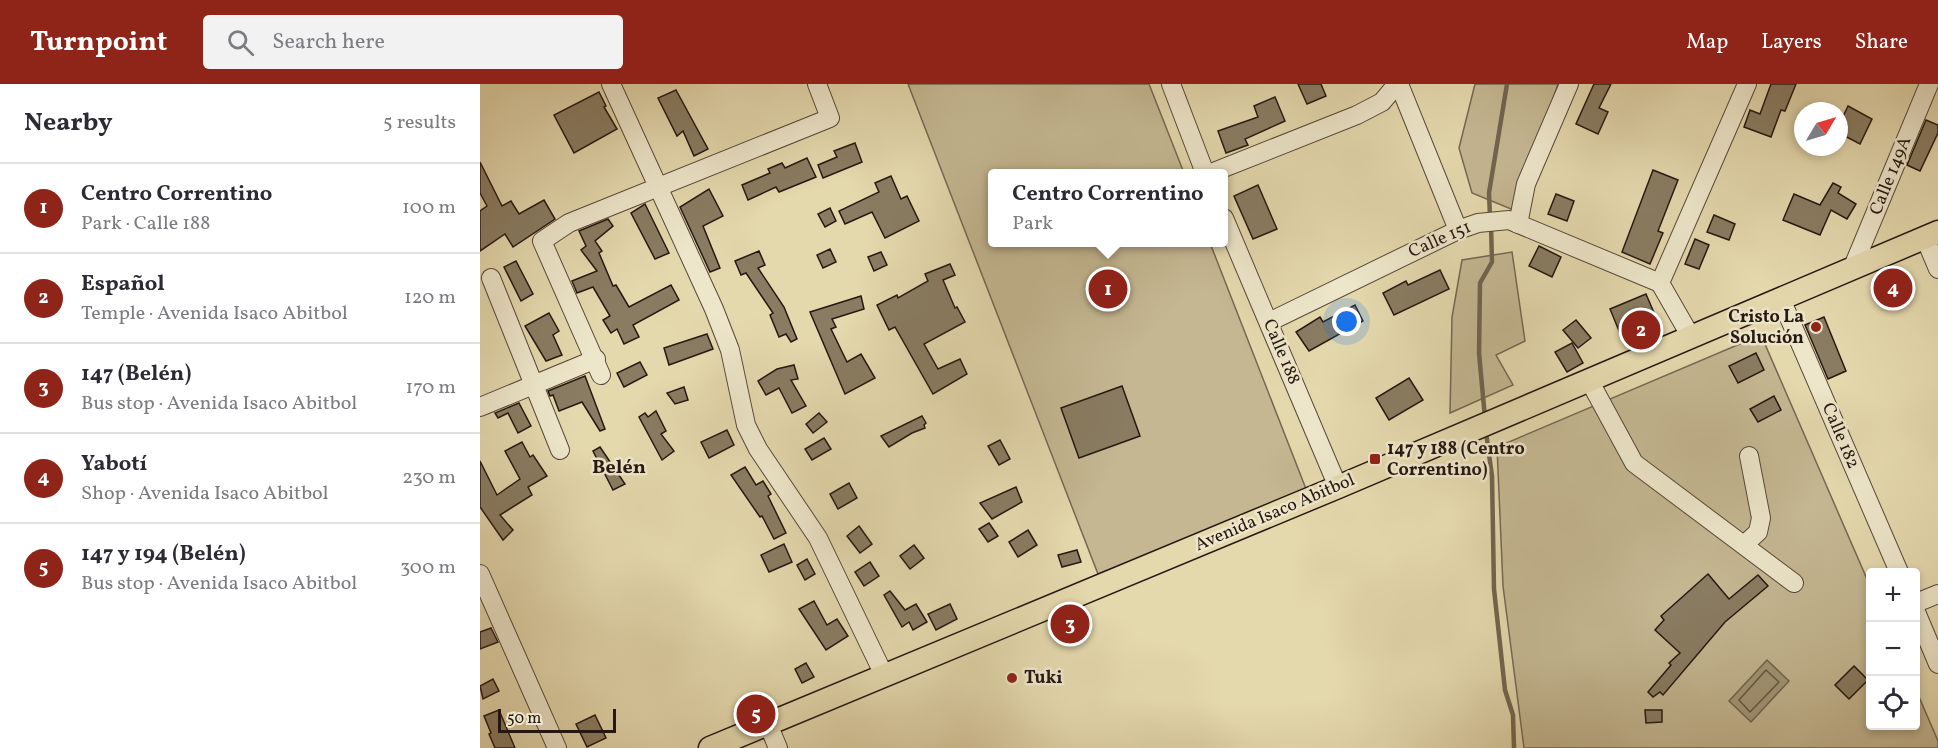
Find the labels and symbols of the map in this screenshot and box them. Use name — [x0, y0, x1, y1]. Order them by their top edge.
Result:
north arrow — [1794, 102, 1848, 156]
street label: Calle 149A — [1864, 133, 1918, 219]
street label: Calle 151 — [1405, 215, 1475, 265]
pin: 1 — [1088, 266, 1128, 312]
pin: 4 — [1874, 266, 1912, 310]
place label: Cristo La Solución — [1728, 305, 1804, 351]
your location — [1332, 307, 1361, 336]
pin: 2 — [1622, 308, 1660, 352]
street label: Calle 188 — [1256, 315, 1306, 389]
marker: Cristo La Solución — [1809, 320, 1823, 334]
street label: Calle 182 — [1815, 399, 1865, 473]
place label: 147 y 188 (Centro Correntino) — [1387, 437, 1525, 483]
marker: 147 y 188 (Centro Correntino) — [1368, 452, 1382, 466]
district label: Belén — [592, 454, 646, 482]
street label: Avenida Isaco Abitbol — [1191, 468, 1359, 558]
pin: 3 — [1050, 602, 1090, 646]
place label: Tuki — [1024, 666, 1063, 691]
marker: Tuki — [1005, 671, 1019, 685]
pin: 5 — [736, 692, 776, 736]
scale bar — [498, 706, 616, 734]

